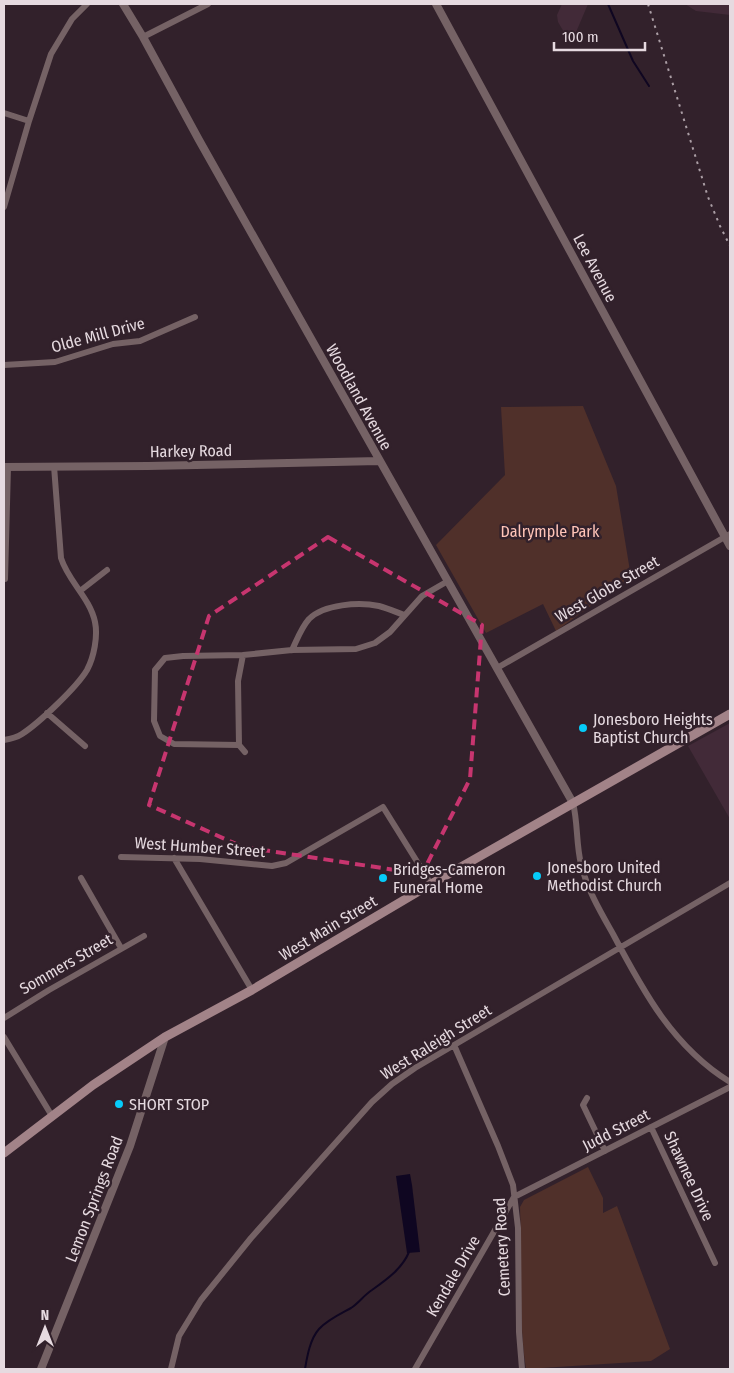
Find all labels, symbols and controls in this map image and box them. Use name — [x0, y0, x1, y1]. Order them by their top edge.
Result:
scale bar — [554, 20, 645, 52]
text: 100 m — [562, 28, 599, 46]
street label: Lee Avenue — [569, 231, 621, 305]
street label: Olde Mill Drive — [49, 313, 147, 357]
street label: Woodland Avenue — [322, 341, 396, 453]
street label: Harkey Road — [150, 441, 232, 461]
park label: Dalrymple Park — [501, 522, 600, 541]
street label: West Globe Street — [552, 551, 663, 626]
place label: Jonesboro Heights Baptist Church — [593, 710, 713, 747]
marker: Jonesboro Heights Baptist Church — [577, 722, 589, 734]
street label: West Humber Street — [134, 833, 267, 861]
place label: Jonesboro United Methodist Church — [547, 858, 662, 895]
place label: Bridges-Cameron Funeral Home — [393, 860, 506, 897]
marker: Jonesboro United Methodist Church — [531, 870, 543, 882]
marker: Bridges-Cameron Funeral Home — [377, 872, 389, 884]
street label: West Main Street — [276, 891, 381, 965]
street label: Sommers Street — [16, 929, 117, 998]
street label: West Raleigh Street — [377, 1000, 496, 1084]
place label: SHORT STOP — [129, 1095, 209, 1114]
marker: SHORT STOP — [113, 1098, 125, 1110]
street label: Judd Street — [579, 1105, 654, 1155]
street label: Shawnee Drive — [660, 1128, 718, 1224]
street label: Lemon Springs Road — [61, 1133, 127, 1265]
street label: Cemetery Road — [490, 1197, 514, 1297]
street label: Kendale Drive — [422, 1232, 484, 1320]
north arrow — [20, 1303, 70, 1353]
text: N — [41, 1307, 49, 1324]

